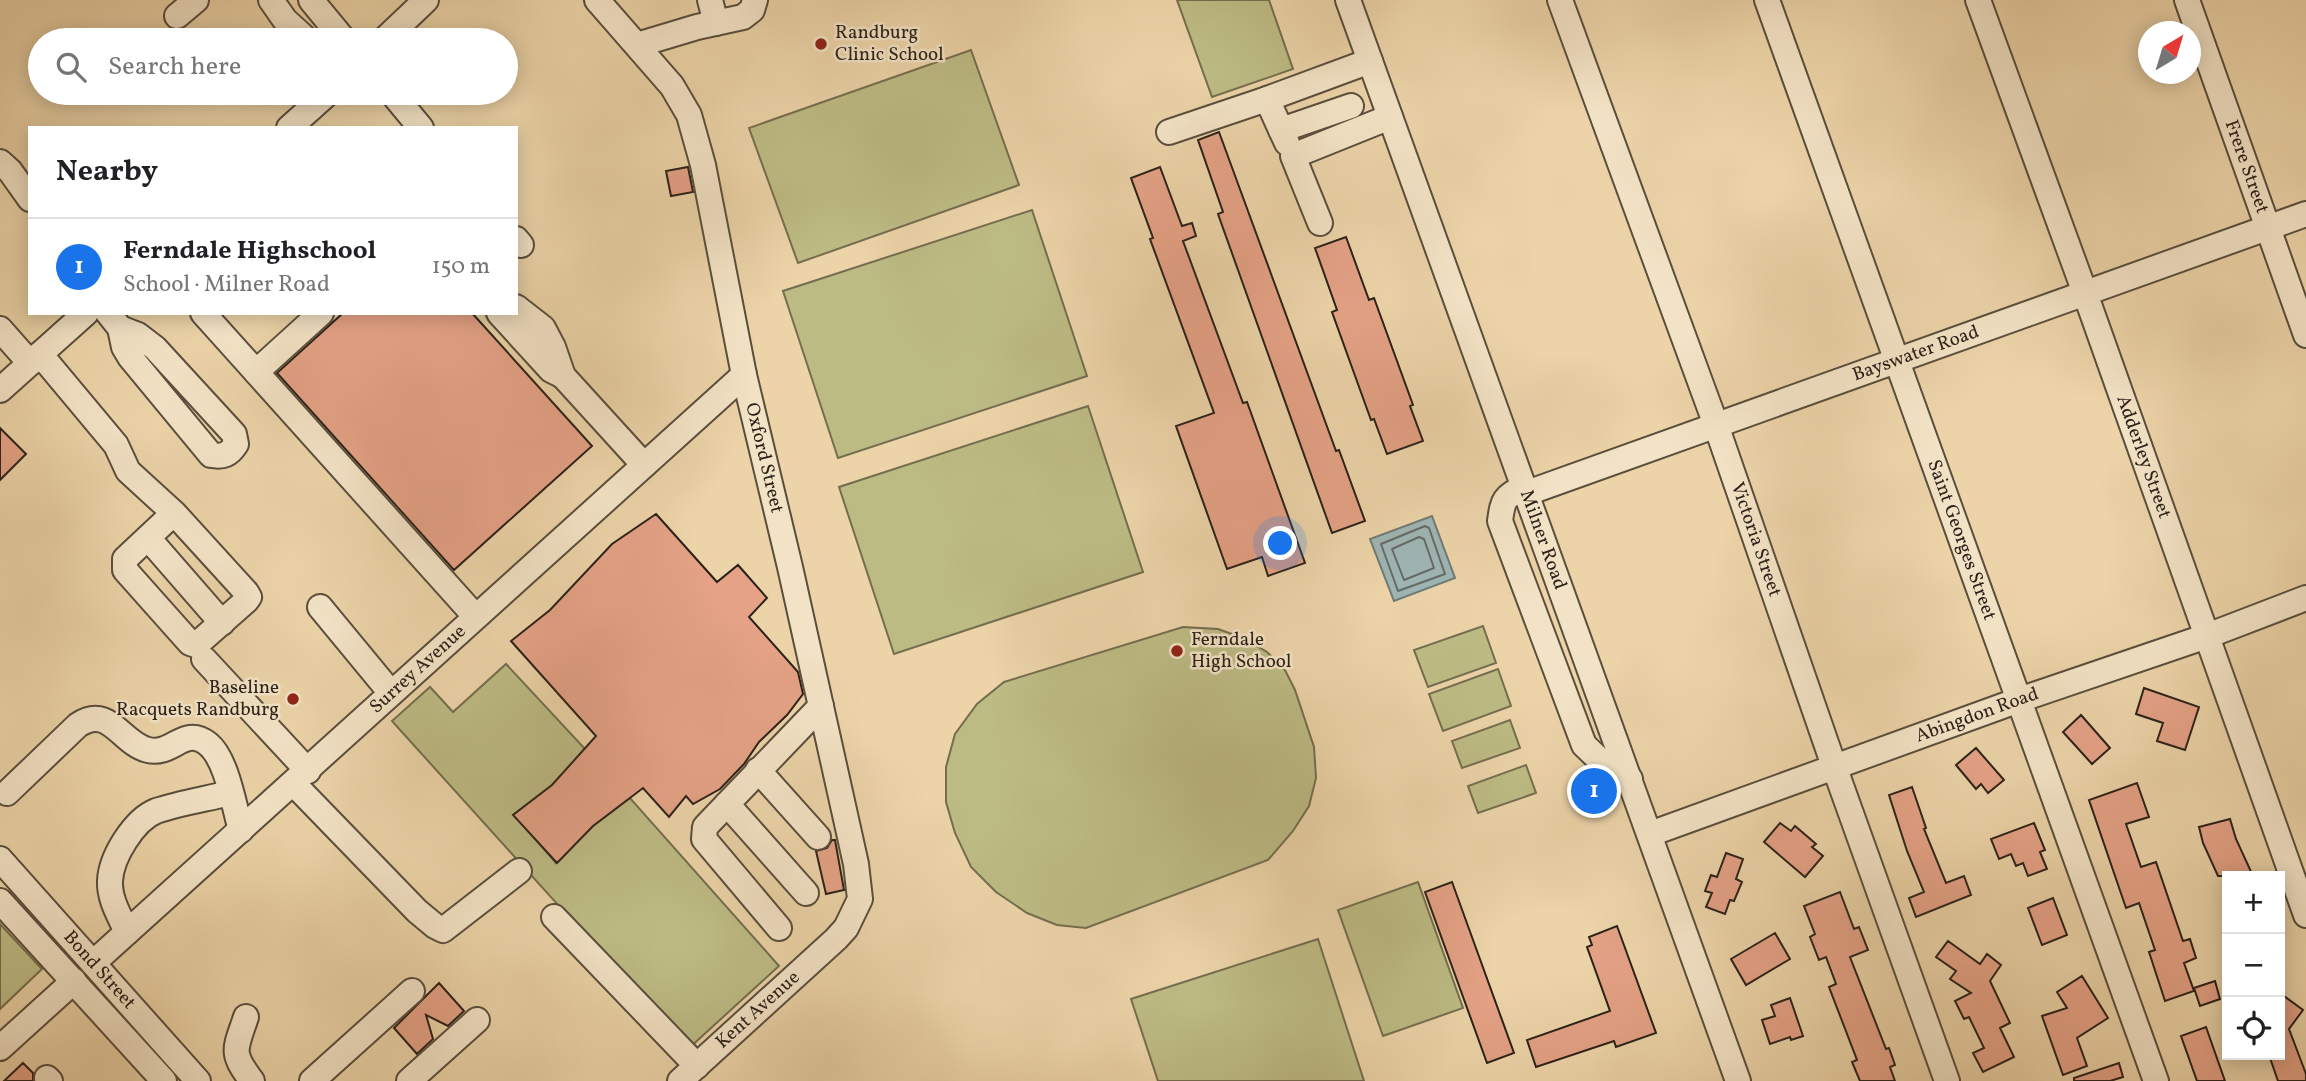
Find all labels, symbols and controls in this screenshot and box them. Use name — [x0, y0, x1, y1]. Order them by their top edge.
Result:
place label: Randburg Clinic School — [835, 20, 944, 68]
north arrow — [2138, 21, 2201, 84]
search box — [28, 28, 518, 105]
marker: Randburg Clinic School — [813, 36, 829, 52]
icon: search — [52, 48, 90, 86]
text: Search here — [108, 49, 241, 85]
street label: Frere Street — [2218, 116, 2275, 217]
text: Nearby — [56, 151, 158, 193]
text: Ferndale Highschool — [123, 233, 376, 269]
text: 1 — [74, 251, 84, 283]
text: 150 m — [432, 251, 490, 283]
text: School · Milner Road — [123, 269, 330, 301]
street label: Bayswater Road — [1849, 319, 1983, 388]
street label: Adderley Street — [2109, 392, 2177, 523]
street label: Oxford Street — [738, 400, 790, 516]
street label: Saint Georges Street — [1921, 456, 2002, 624]
street label: Victoria Street — [1724, 479, 1788, 601]
street label: Milner Road — [1513, 487, 1573, 593]
your location — [1263, 526, 1297, 560]
street label: Surrey Avenue — [364, 619, 472, 720]
place label: Ferndale High School — [1191, 627, 1292, 675]
marker: Ferndale High School — [1169, 643, 1185, 659]
place label: Baseline Racquets Randburg — [116, 675, 279, 723]
street label: Abingdon Road — [1912, 681, 2042, 750]
marker: Baseline Racquets Randburg — [285, 691, 301, 707]
pin: 1 — [1571, 765, 1617, 817]
map controls — [2222, 871, 2285, 1060]
button: + — [2222, 871, 2285, 934]
street label: Bond Street — [57, 925, 142, 1016]
button: − — [2222, 934, 2285, 997]
street label: Kent Avenue — [710, 965, 806, 1055]
button: locate — [2222, 997, 2285, 1060]

